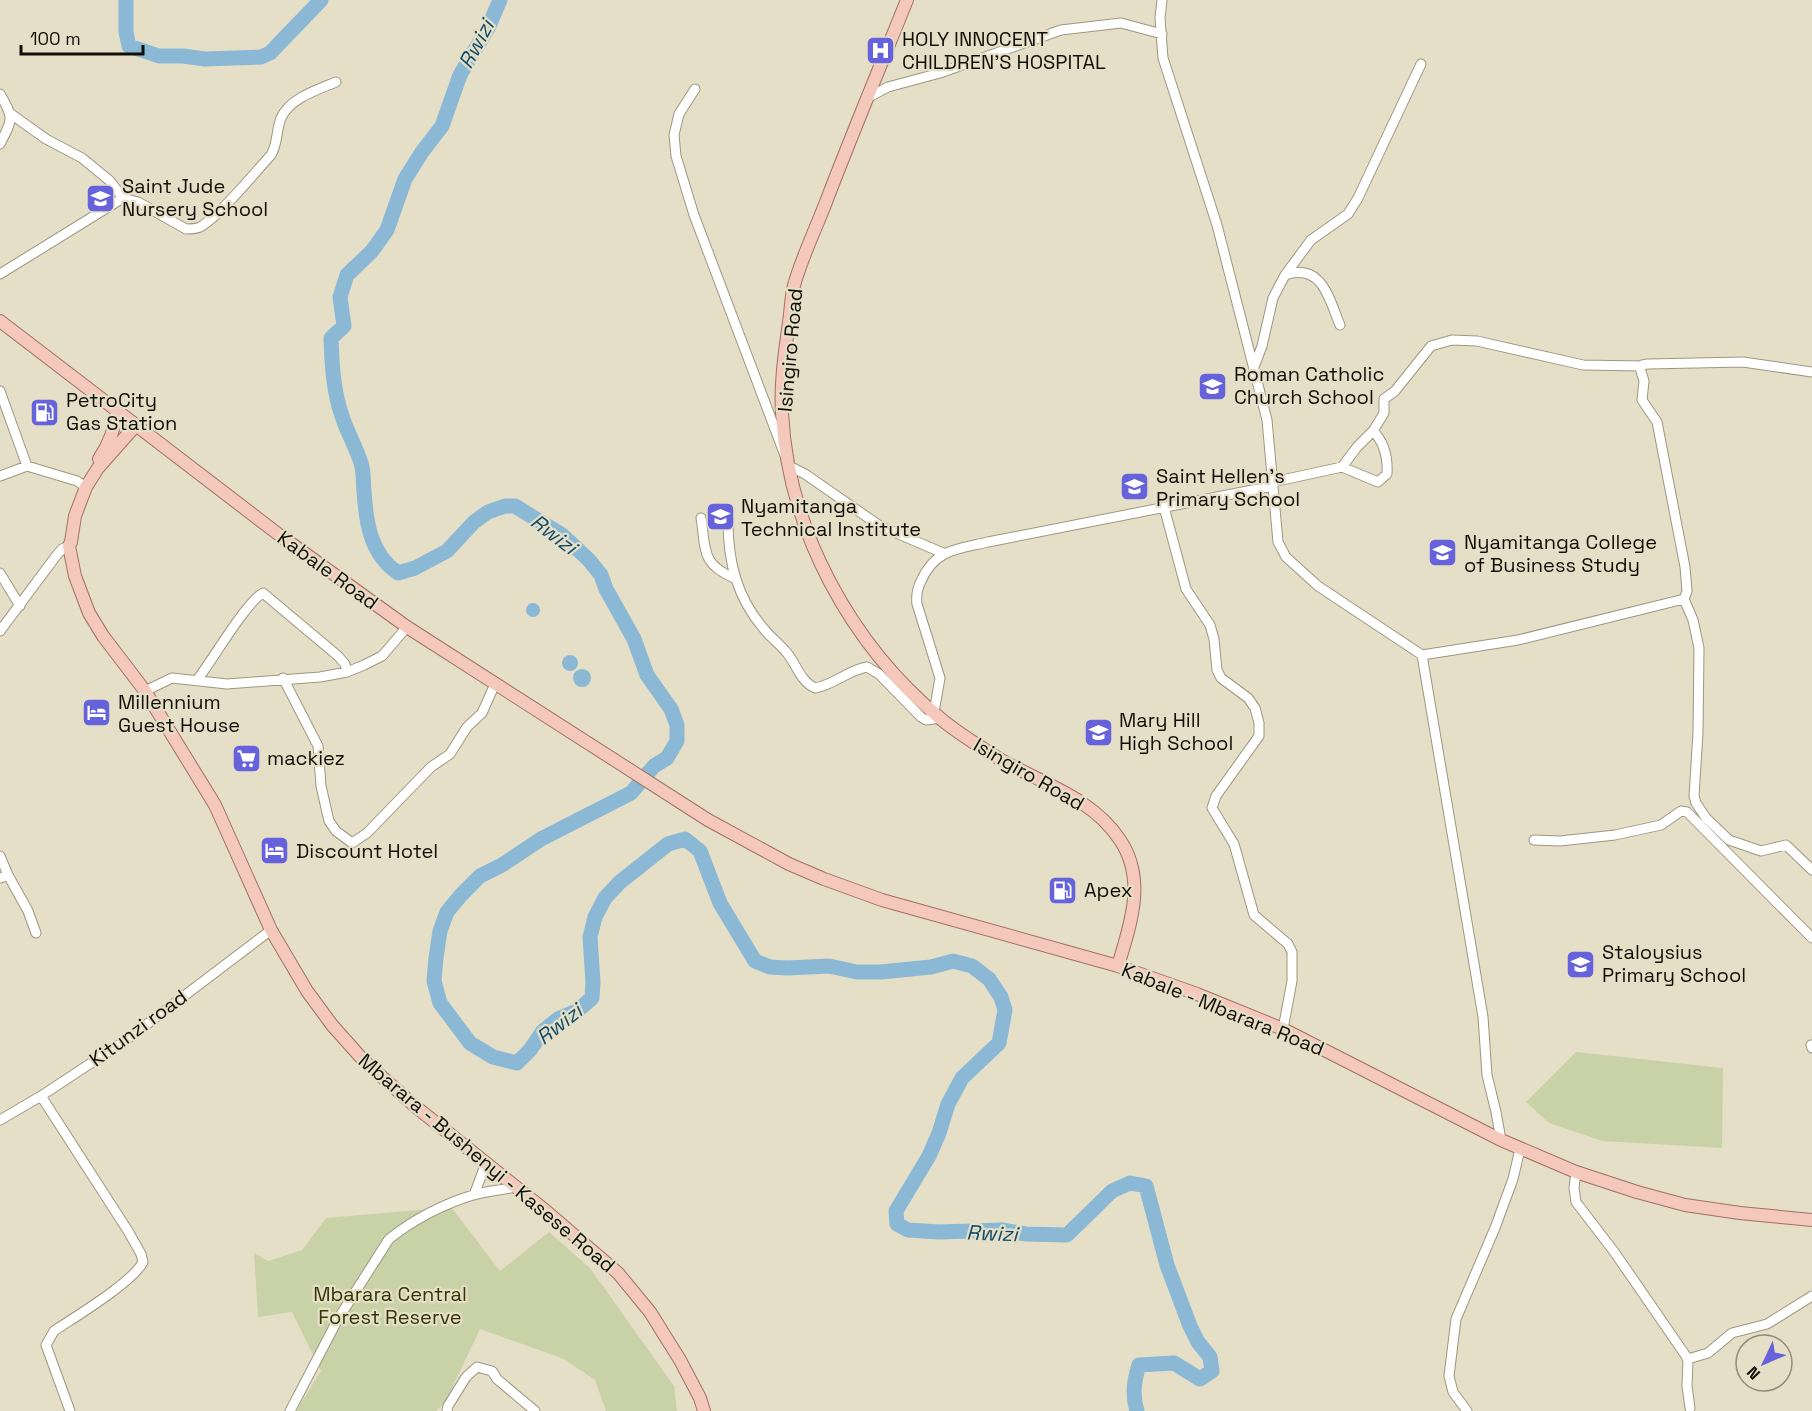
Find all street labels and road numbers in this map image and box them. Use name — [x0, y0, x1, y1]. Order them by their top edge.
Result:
street label: Isingiro Road — [772, 287, 808, 413]
street label: Kabale Road — [272, 524, 384, 616]
street label: Isingiro Road — [969, 732, 1089, 816]
street label: Kabale - Mbarara Road — [1118, 956, 1328, 1062]
street label: Kitunzi road — [84, 984, 192, 1072]
street label: Mbarara - Bushenyi - Kasese Road — [353, 1048, 621, 1278]

